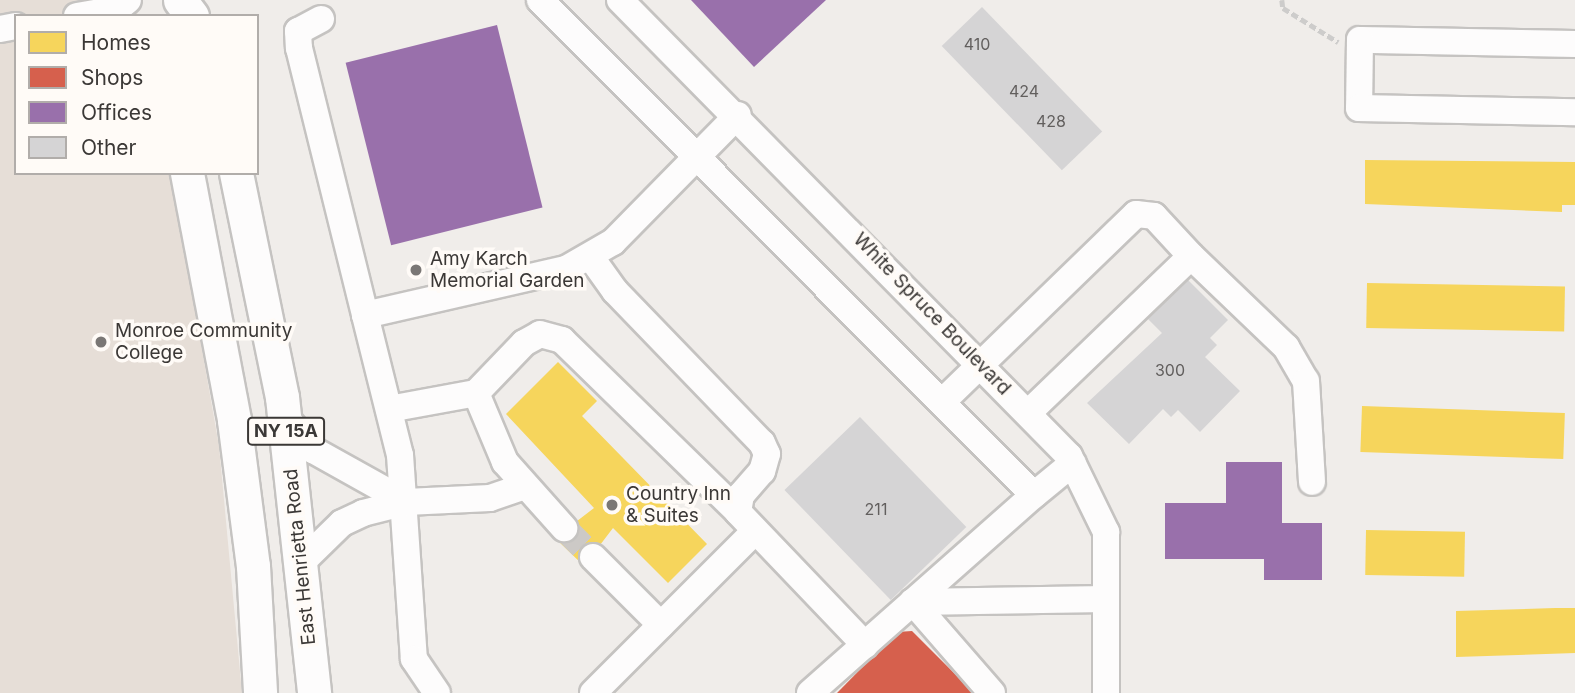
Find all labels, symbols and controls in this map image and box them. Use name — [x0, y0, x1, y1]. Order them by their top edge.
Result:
legend — [14, 14, 259, 175]
text: Homes — [81, 30, 151, 55]
house number: 410 — [964, 34, 990, 54]
text: Shops — [81, 65, 143, 90]
house number: 424 — [1009, 81, 1039, 101]
text: Offices — [81, 100, 152, 125]
house number: 428 — [1036, 111, 1066, 131]
text: Other — [81, 135, 137, 160]
street label: White Spruce Boulevard — [849, 228, 1015, 400]
place label: Amy Karch Memorial Garden — [430, 248, 585, 292]
marker: Amy Karch Memorial Garden — [408, 262, 424, 278]
place label: Monroe Community College — [115, 320, 292, 364]
marker: Monroe Community College — [93, 334, 109, 350]
house number: 300 — [1155, 360, 1185, 380]
road number: NY 15A — [246, 416, 326, 446]
street label: East Henrietta Road — [279, 468, 321, 646]
place label: Country Inn & Suites — [626, 483, 731, 527]
marker: Country Inn & Suites — [604, 497, 620, 513]
house number: 211 — [865, 499, 887, 519]

